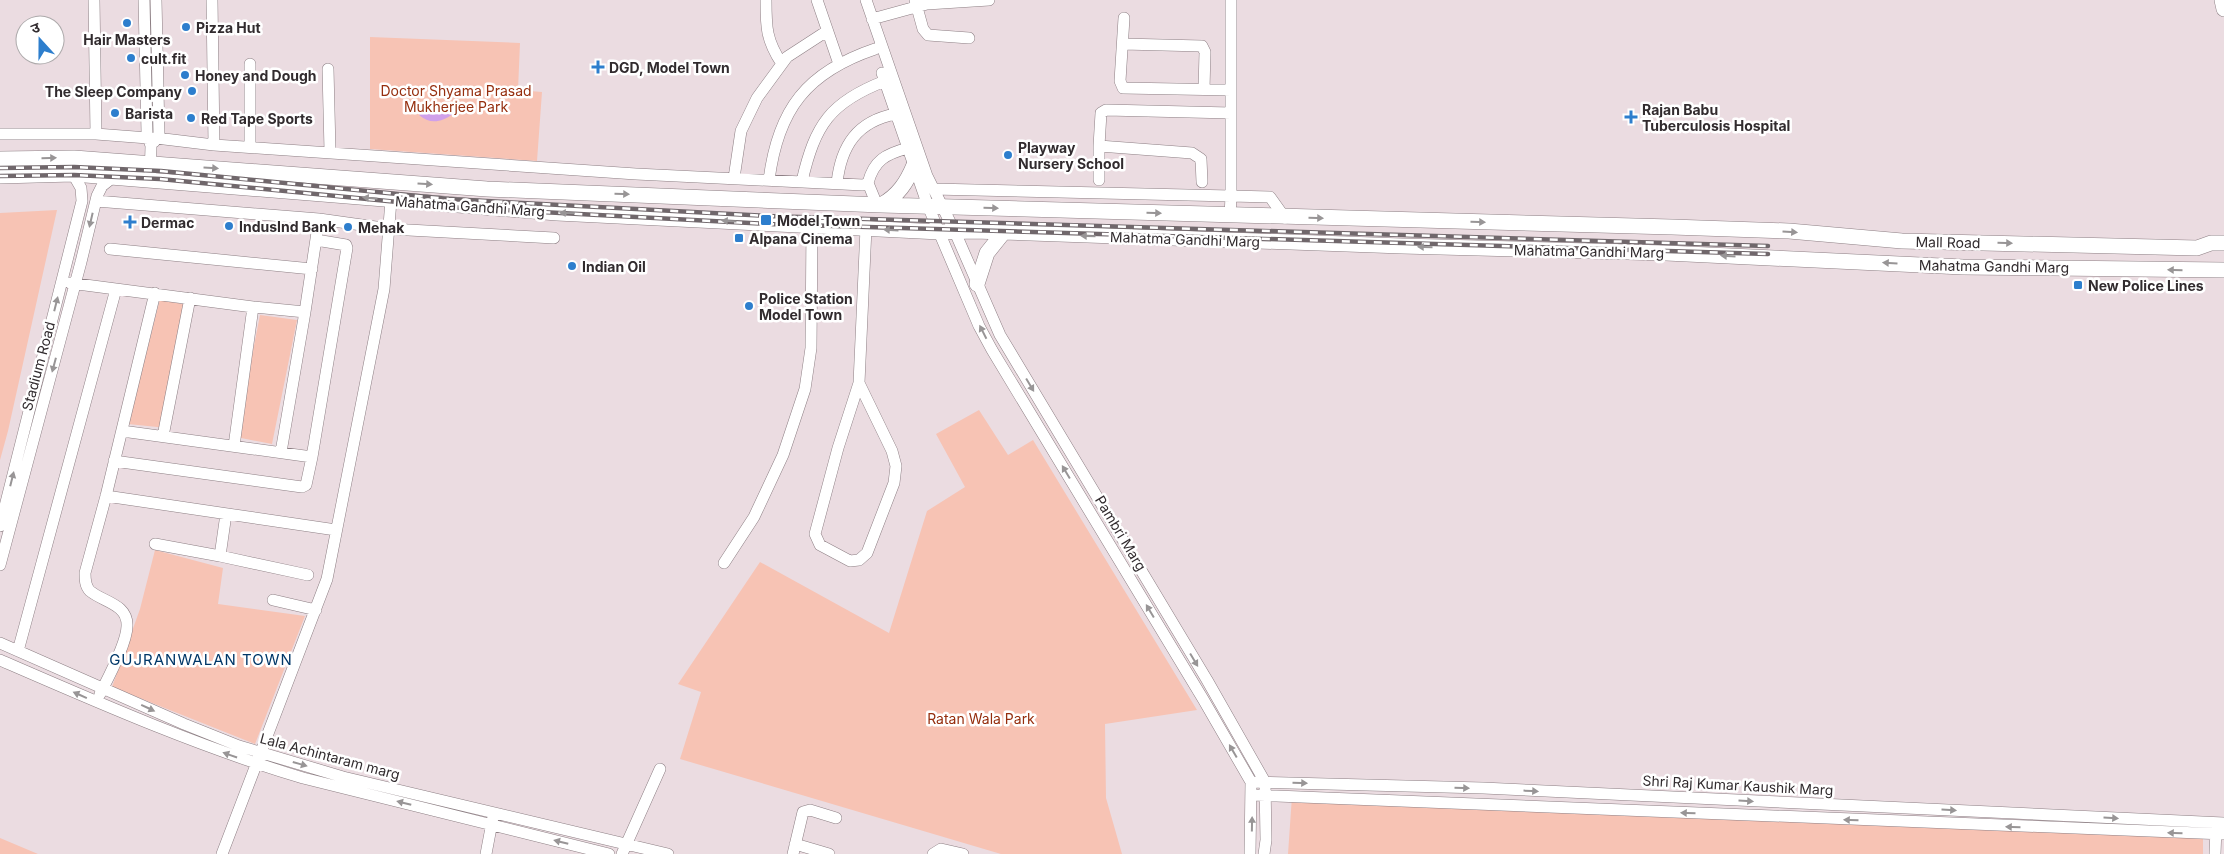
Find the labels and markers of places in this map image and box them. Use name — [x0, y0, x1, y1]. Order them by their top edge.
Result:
marker: Hair Masters — [121, 17, 133, 29]
place label: Pizza Hut — [196, 19, 261, 36]
marker: Pizza Hut — [180, 21, 192, 33]
place label: Hair Masters — [83, 31, 171, 48]
place label: cult.fit — [141, 50, 186, 67]
marker: cult.fit — [125, 52, 137, 64]
place label: DGD, Model Town — [609, 59, 730, 76]
marker: DGD, Model Town — [591, 60, 605, 74]
place label: Honey and Dough — [195, 67, 317, 84]
marker: Honey and Dough — [179, 69, 191, 81]
place label: The Sleep Company — [45, 83, 183, 100]
marker: The Sleep Company — [186, 85, 198, 97]
place label: Rajan Babu Tuberculosis Hospital — [1642, 101, 1790, 134]
place label: Barista — [125, 105, 173, 122]
marker: Barista — [109, 107, 121, 119]
place label: Red Tape Sports — [201, 110, 313, 127]
marker: Rajan Babu Tuberculosis Hospital — [1624, 110, 1638, 124]
marker: Red Tape Sports — [185, 112, 197, 124]
place label: Playway Nursery School — [1018, 139, 1124, 172]
marker: Playway Nursery School — [1002, 149, 1014, 161]
place label: Model Town — [777, 212, 860, 229]
marker: Model Town — [759, 213, 773, 227]
place label: Dermac — [141, 214, 194, 231]
marker: Dermac — [123, 215, 137, 229]
place label: IndusInd Bank — [239, 218, 337, 235]
place label: Mehak — [358, 219, 405, 236]
marker: IndusInd Bank — [223, 220, 235, 232]
marker: Mehak — [342, 221, 354, 233]
place label: Alpana Cinema — [749, 230, 853, 247]
marker: Alpana Cinema — [733, 232, 745, 244]
place label: Indian Oil — [582, 258, 646, 275]
marker: Indian Oil — [566, 260, 578, 272]
place label: New Police Lines — [2088, 277, 2204, 294]
marker: New Police Lines — [2072, 279, 2084, 291]
place label: Police Station Model Town — [759, 290, 853, 323]
marker: Police Station Model Town — [743, 300, 755, 312]

